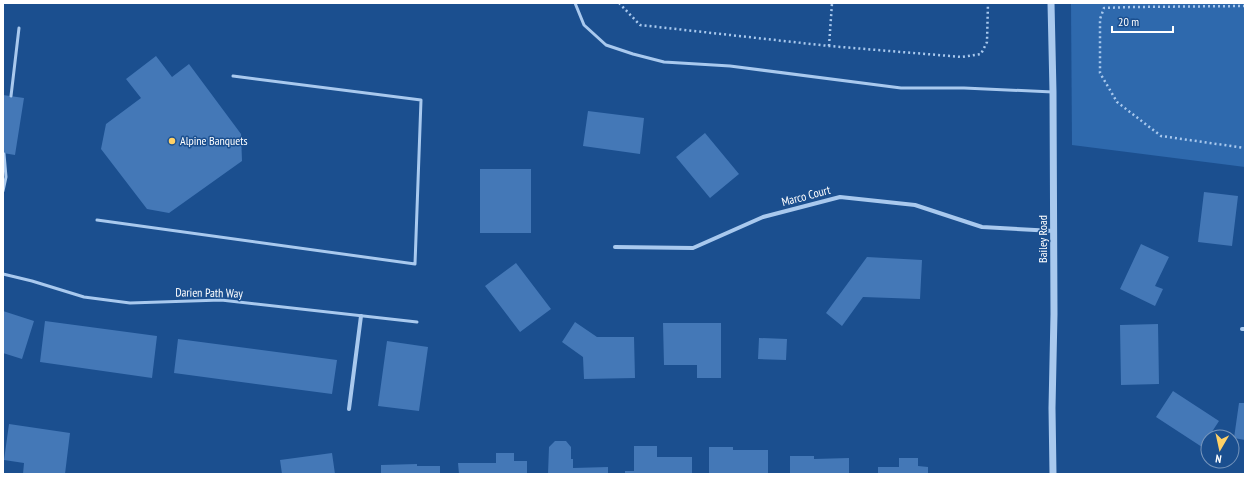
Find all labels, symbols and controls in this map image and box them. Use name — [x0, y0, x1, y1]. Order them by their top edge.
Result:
scale bar — [1112, 8, 1173, 34]
text: 20 m — [1118, 14, 1139, 29]
place label: Alpine Banquets — [180, 133, 248, 148]
marker: Alpine Banquets — [167, 136, 177, 146]
street label: Marco Court — [780, 182, 833, 209]
street label: Bailey Road — [1035, 215, 1050, 263]
street label: Darien Path Way — [175, 284, 243, 301]
north arrow — [1200, 429, 1240, 469]
text: N — [1214, 451, 1222, 466]

